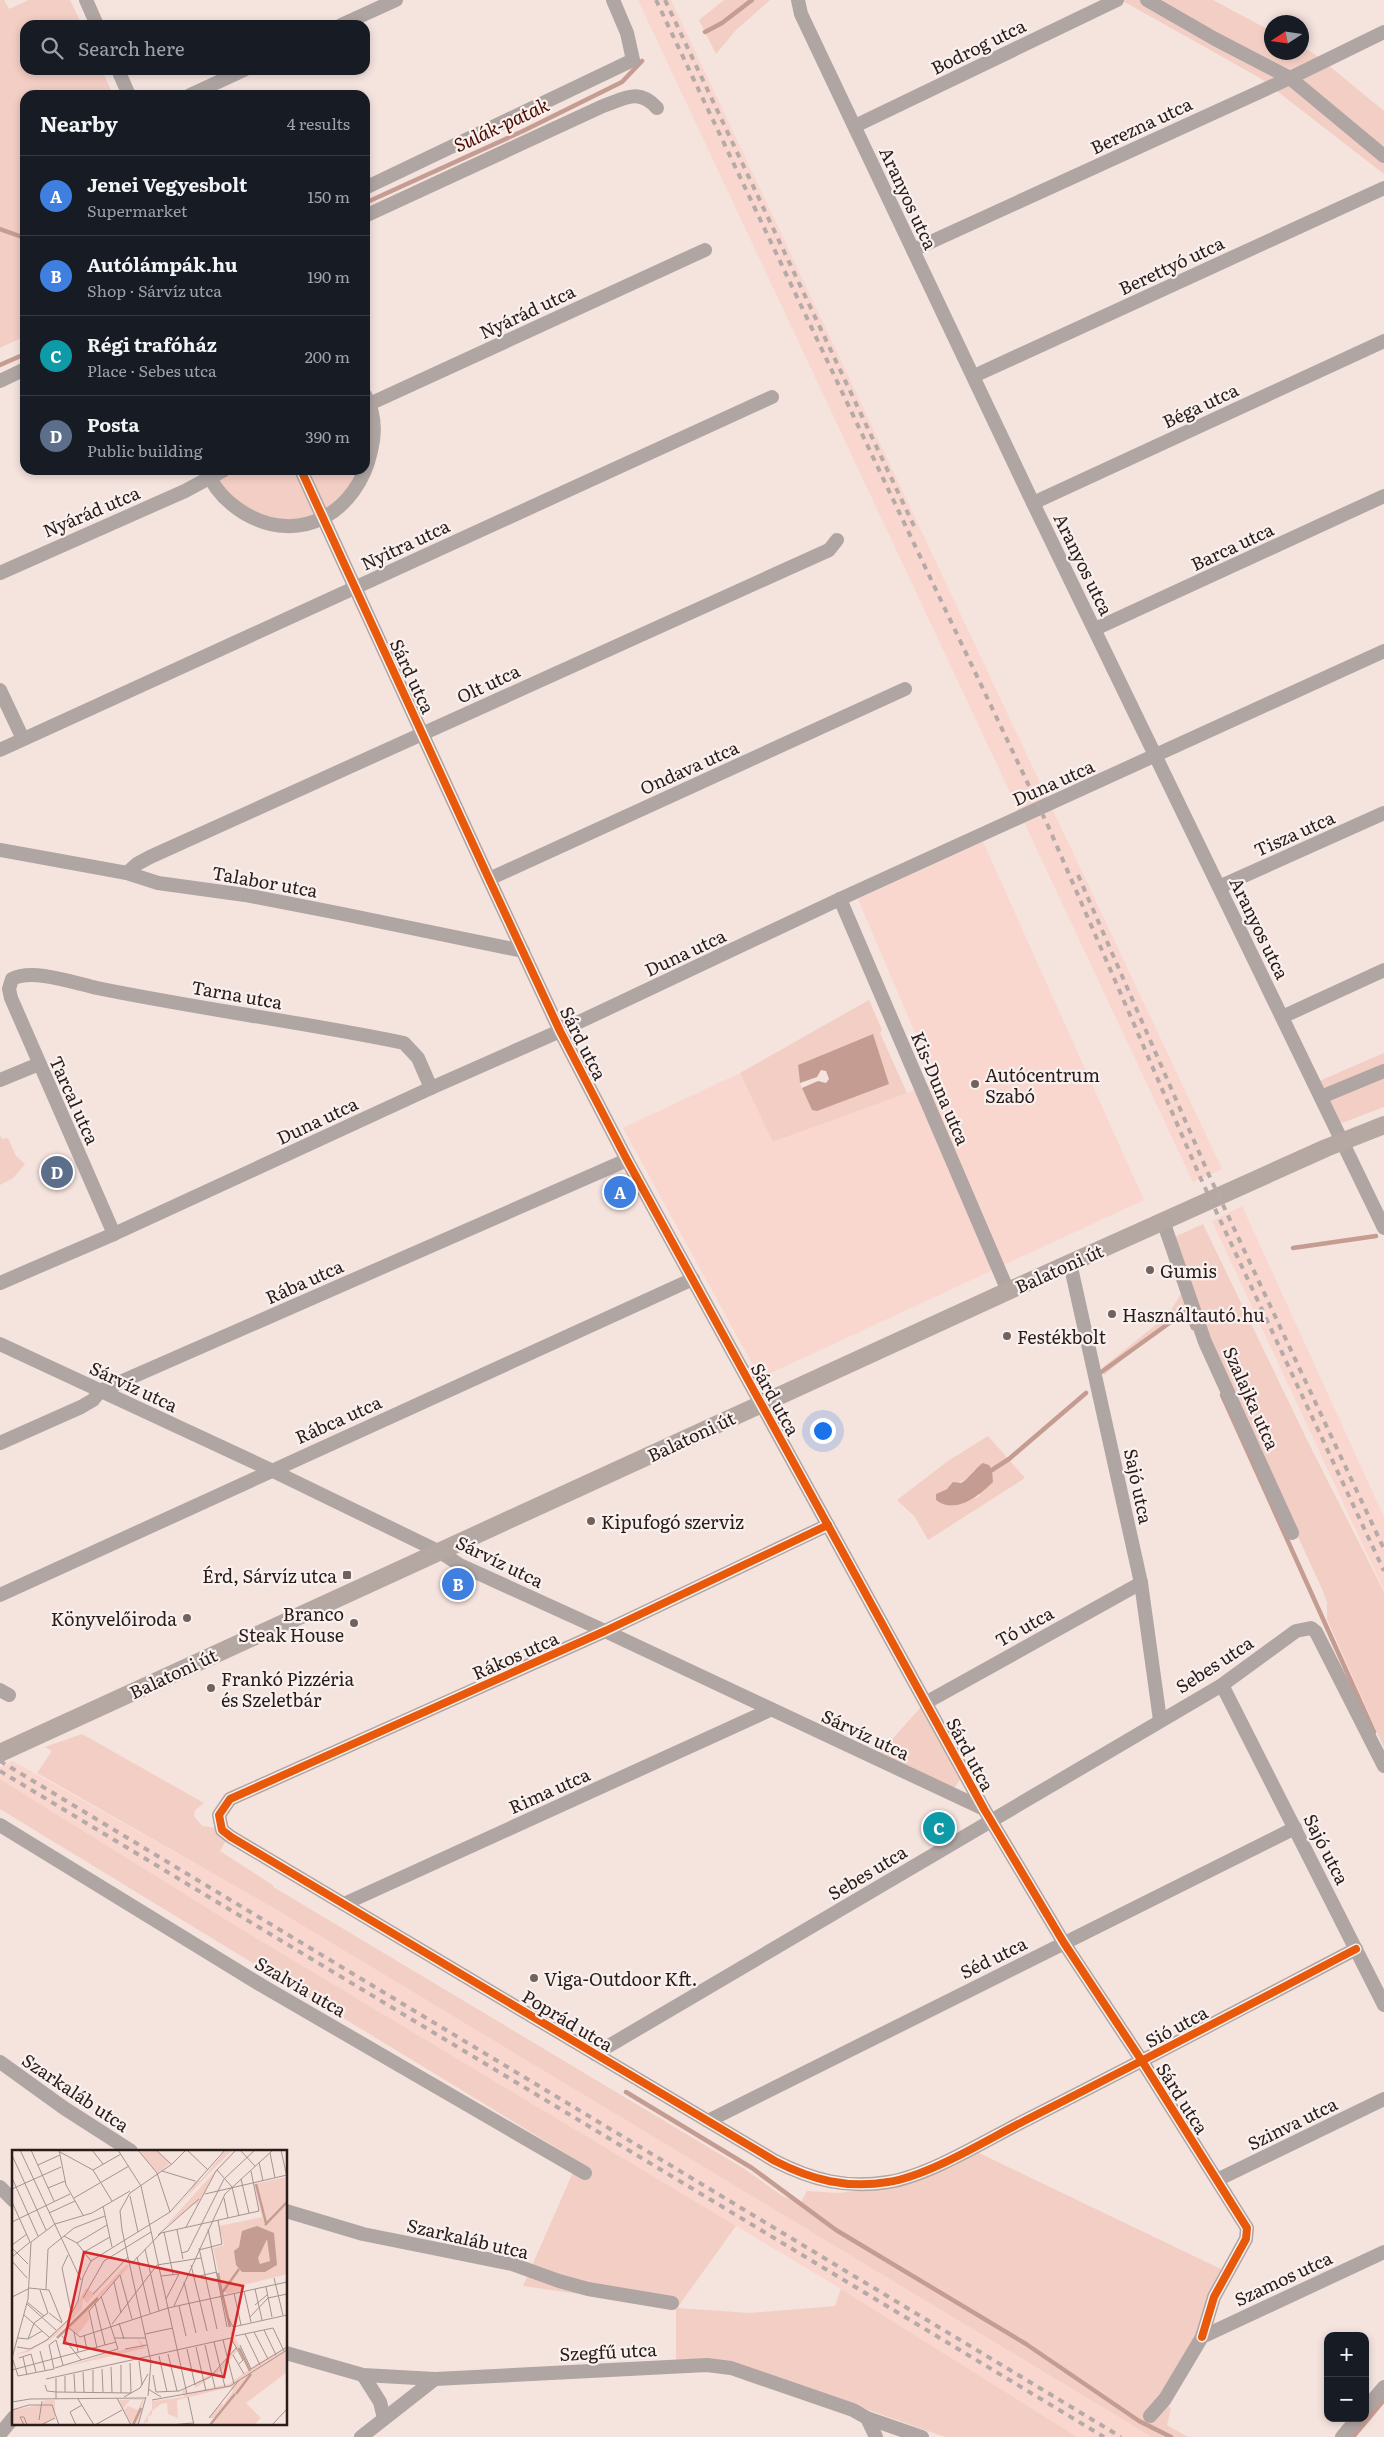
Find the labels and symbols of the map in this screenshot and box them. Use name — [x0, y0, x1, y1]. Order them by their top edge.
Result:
street label: Bodrog utca — [926, 11, 1030, 81]
north arrow — [1264, 15, 1309, 60]
water label: Sulák-patak — [449, 89, 554, 158]
street label: Berezna utca — [1086, 90, 1197, 160]
street label: Aranyos utca — [873, 142, 945, 254]
street label: Berettyó utca — [1114, 229, 1229, 301]
street label: Nyárád utca — [475, 277, 580, 345]
street label: Béga utca — [1158, 375, 1243, 434]
street label: Nyárád utca — [38, 478, 144, 544]
street label: Aranyos utca — [1048, 508, 1120, 620]
street label: Nyitra utca — [356, 511, 454, 576]
street label: Barca utca — [1186, 515, 1278, 577]
street label: Sárd utca — [384, 634, 442, 718]
street label: Olt utca — [452, 656, 524, 709]
street label: Ondava utca — [635, 733, 743, 801]
street label: Duna utca — [1008, 752, 1099, 812]
street label: Tisza utca — [1249, 803, 1339, 863]
street label: Talabor utca — [210, 858, 320, 904]
street label: Aranyos utca — [1224, 872, 1296, 984]
street label: Duna utca — [640, 921, 730, 983]
street label: Tarna utca — [189, 973, 285, 1015]
street label: Sárd utca — [554, 1001, 614, 1085]
street label: Kis-Duna utca — [905, 1027, 977, 1149]
street label: Tarcal utca — [43, 1051, 107, 1149]
place label: Autócentrum Szabó — [985, 1061, 1100, 1109]
marker: Autócentrum Szabó — [969, 1078, 981, 1090]
street label: Duna utca — [272, 1089, 362, 1151]
pin: D — [41, 1153, 73, 1191]
pin: A — [604, 1173, 636, 1211]
street label: Balatoni út — [1011, 1236, 1108, 1299]
street label: Rába utca — [261, 1252, 348, 1310]
place label: Gumis — [1160, 1257, 1217, 1284]
marker: Gumis — [1144, 1264, 1156, 1276]
place label: Használtautó.hu — [1122, 1301, 1265, 1328]
marker: Használtautó.hu — [1106, 1308, 1118, 1320]
place label: Festékbolt — [1017, 1323, 1107, 1350]
marker: Festékbolt — [1001, 1330, 1013, 1342]
street label: Szalajka utca — [1217, 1342, 1287, 1454]
street label: Sárvíz utca — [86, 1354, 183, 1418]
street label: Sárd utca — [745, 1358, 807, 1441]
street label: Rábca utca — [291, 1388, 386, 1450]
street label: Balatoni út — [643, 1404, 740, 1468]
your location — [810, 1418, 836, 1444]
street label: Sajó utca — [1118, 1446, 1160, 1527]
place label: Kipufogó szerviz — [601, 1508, 744, 1535]
marker: Kipufogó szerviz — [585, 1515, 597, 1527]
street label: Sárvíz utca — [452, 1528, 549, 1594]
place label: Érd, Sárvíz utca — [202, 1562, 337, 1589]
pin: B — [442, 1565, 474, 1603]
marker: Érd, Sárvíz utca — [341, 1569, 353, 1581]
street label: Tó utca — [990, 1599, 1058, 1653]
place label: Branco Steak House — [238, 1600, 344, 1648]
place label: Könyvelőiroda — [51, 1605, 177, 1632]
marker: Könyvelőiroda — [181, 1612, 193, 1624]
marker: Branco Steak House — [348, 1617, 360, 1629]
street label: Rákos utca — [467, 1624, 563, 1686]
street label: Sebes utca — [1170, 1629, 1259, 1699]
street label: Balatoni út — [125, 1641, 222, 1705]
place label: Frankó Pizzéria és Szeletbár — [221, 1665, 355, 1713]
marker: Frankó Pizzéria és Szeletbár — [205, 1682, 217, 1694]
street label: Sárvíz utca — [818, 1702, 915, 1766]
street label: Sárd utca — [940, 1712, 1002, 1796]
street label: Rima utca — [504, 1760, 594, 1820]
pin: C — [923, 1809, 955, 1847]
street label: Sajó utca — [1298, 1809, 1357, 1889]
street label: Sebes utca — [822, 1838, 912, 1906]
street label: Séd utca — [955, 1929, 1031, 1985]
street label: Szalvia utca — [250, 1949, 352, 2023]
place label: Viga-Outdoor Kft. — [544, 1965, 697, 1992]
marker: Viga-Outdoor Kft. — [528, 1972, 540, 1984]
street label: Poprád utca — [517, 1982, 619, 2058]
street label: Sió utca — [1140, 1998, 1212, 2054]
street label: Szarkaláb utca — [17, 2046, 135, 2138]
street label: Sárd utca — [1150, 2057, 1216, 2139]
street label: Szinva utca — [1242, 2089, 1342, 2156]
inset map — [12, 2150, 288, 2424]
street label: Szarkaláb utca — [404, 2211, 532, 2265]
street label: Szamos utca — [1230, 2243, 1337, 2312]
street label: Szegfű utca — [559, 2335, 658, 2367]

